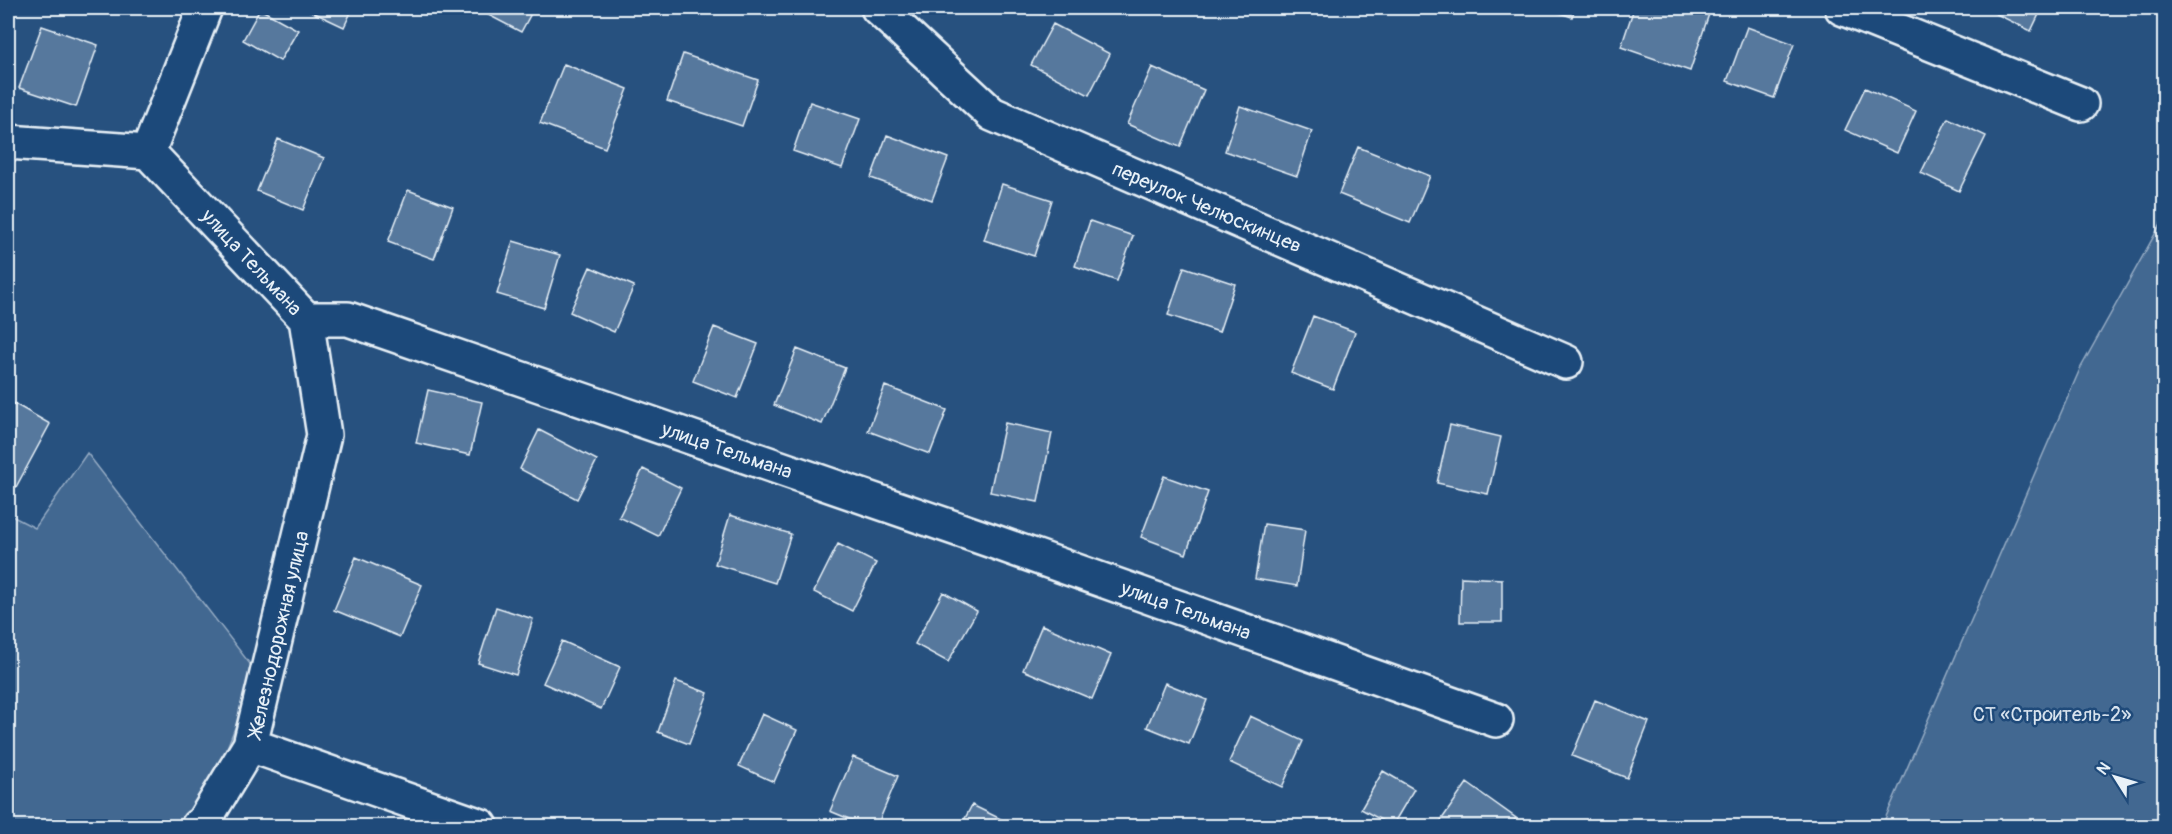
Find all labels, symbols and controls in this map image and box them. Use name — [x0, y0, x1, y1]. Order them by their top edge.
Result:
street label: переулок Челюскинцев — [1108, 156, 1305, 259]
street label: улица Тельмана — [195, 203, 307, 321]
street label: улица Тельмана — [657, 416, 795, 485]
street label: Железнодорожная улица — [242, 528, 314, 743]
street label: улица Тельмана — [1116, 575, 1254, 646]
park label: СТ «Строитель-2» — [1973, 702, 2131, 727]
north arrow — [2085, 747, 2145, 807]
text: N — [2093, 758, 2115, 779]

